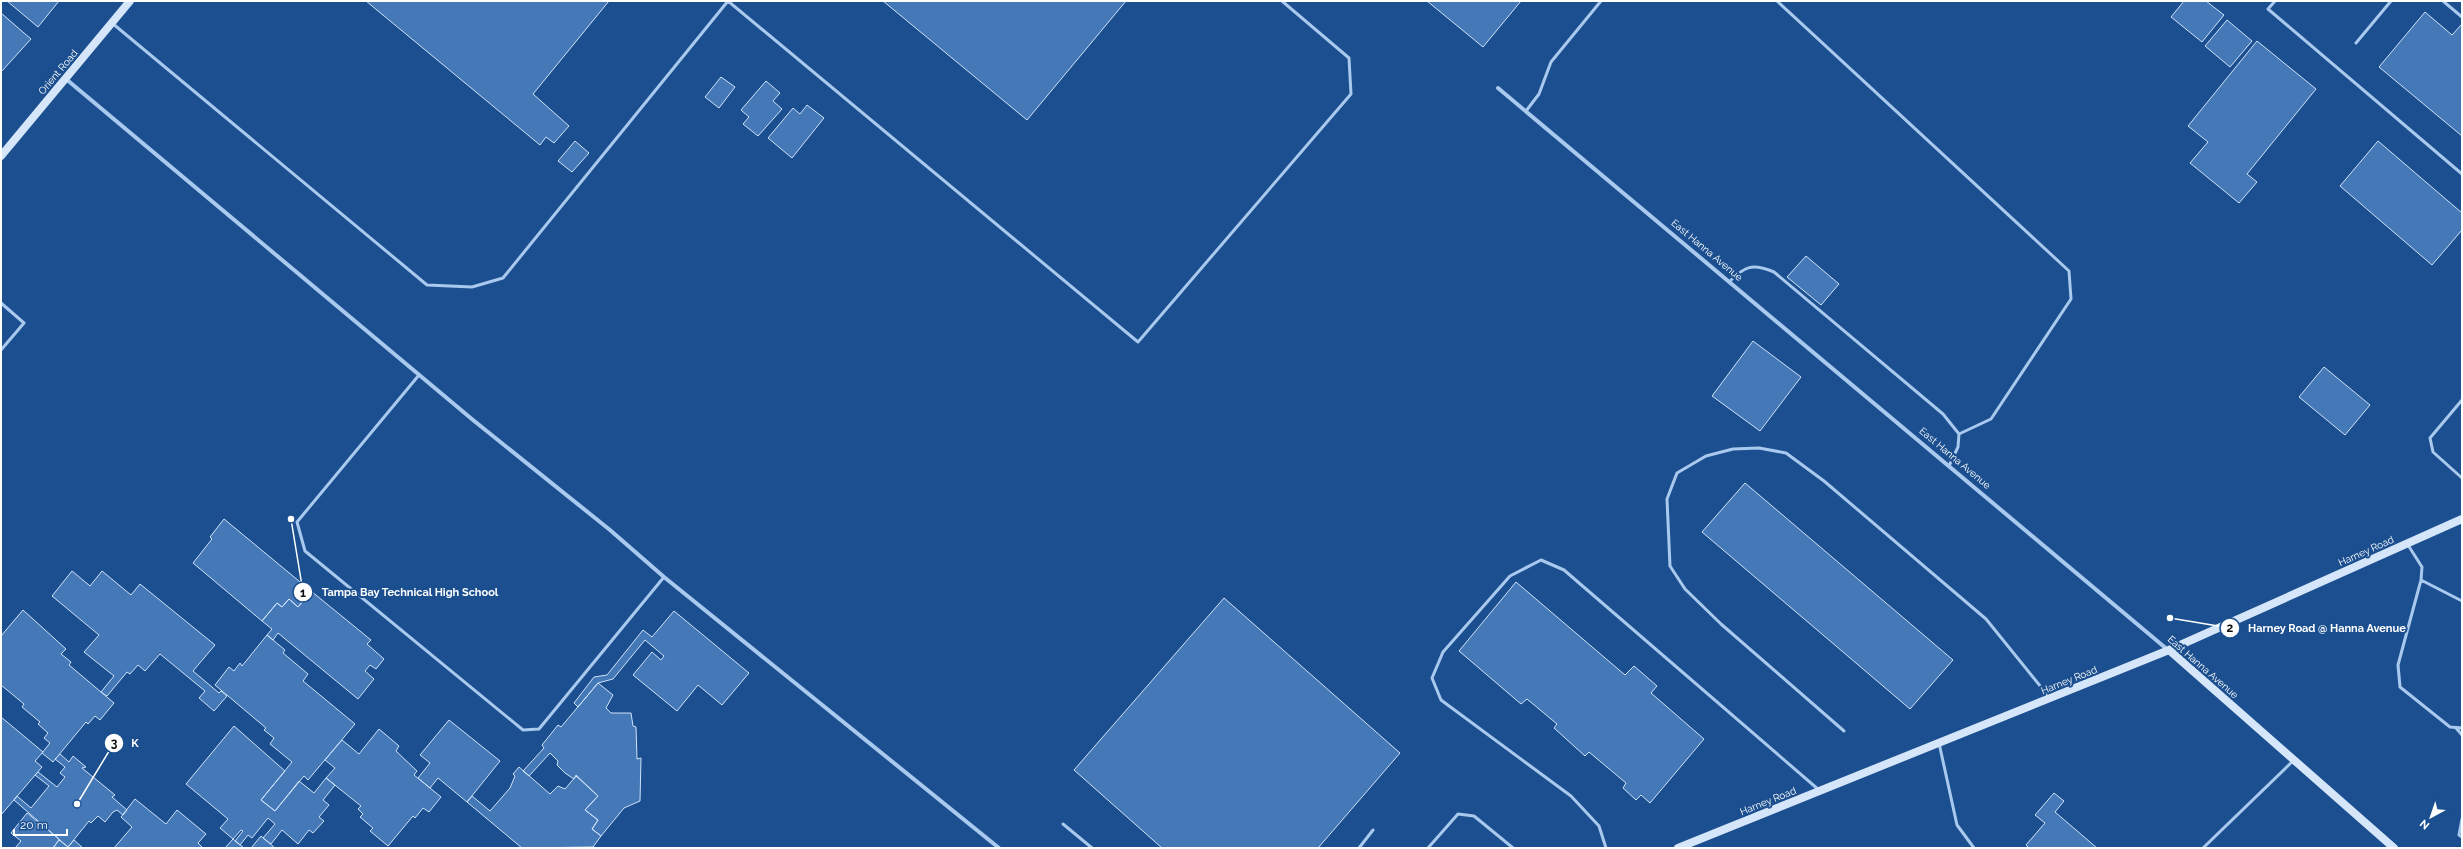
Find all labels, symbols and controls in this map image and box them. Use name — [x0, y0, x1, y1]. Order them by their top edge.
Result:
street label: Orient Road — [36, 48, 80, 96]
street label: East Hanna Avenue — [1669, 217, 1745, 283]
street label: East Hanna Avenue — [1917, 425, 1993, 491]
street label: Harney Road — [2337, 534, 2395, 568]
callout: Tampa Bay Technical High School — [293, 581, 507, 604]
text: 1 — [300, 586, 306, 600]
text: Tampa Bay Technical High School — [322, 586, 499, 599]
callout: Harney Road @ Hanna Avenue — [2220, 617, 2414, 640]
text: 2 — [2227, 621, 2234, 635]
text: Harney Road @ Hanna Avenue — [2248, 622, 2406, 635]
street label: East Hanna Avenue — [2166, 634, 2240, 701]
street label: Harney Road — [2039, 664, 2099, 696]
callout: K — [104, 732, 147, 755]
text: 3 — [111, 736, 118, 750]
text: K — [131, 737, 139, 750]
street label: Harney Road — [1738, 785, 1798, 817]
north arrow — [2411, 797, 2451, 837]
scale bar — [14, 811, 67, 837]
text: N — [2417, 817, 2432, 832]
text: 20 m — [20, 818, 48, 832]

